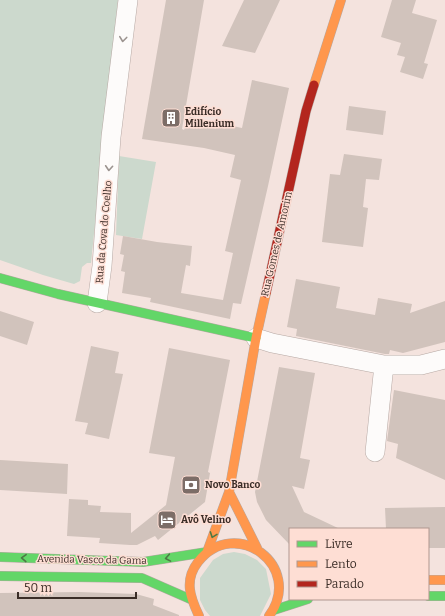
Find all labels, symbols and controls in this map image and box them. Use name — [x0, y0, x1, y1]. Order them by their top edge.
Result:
one-way arrow — [119, 36, 128, 42]
place label: Edifício Millenium — [185, 105, 235, 130]
building icon: Edifício Millenium — [160, 107, 182, 129]
one-way arrow — [105, 165, 114, 171]
street label: Rua da Cova do Coelho — [94, 180, 115, 284]
street label: Rua Gomes de Amorim — [259, 190, 295, 298]
bank icon: Novo Banco — [180, 474, 202, 496]
place label: Novo Banco — [205, 479, 261, 491]
hotel icon: Avô Velino — [156, 509, 178, 531]
place label: Avô Velino — [181, 513, 231, 526]
legend — [289, 528, 429, 600]
one-way arrow — [209, 531, 217, 538]
text: Livre — [325, 537, 353, 551]
street label: Avenida Vasco da Gama — [37, 553, 148, 567]
one-way arrow — [165, 553, 171, 562]
one-way arrow — [21, 554, 27, 562]
text: Lento — [325, 557, 357, 571]
scale bar — [18, 574, 136, 600]
text: Parado — [325, 577, 364, 591]
text: 50 m — [24, 581, 53, 595]

